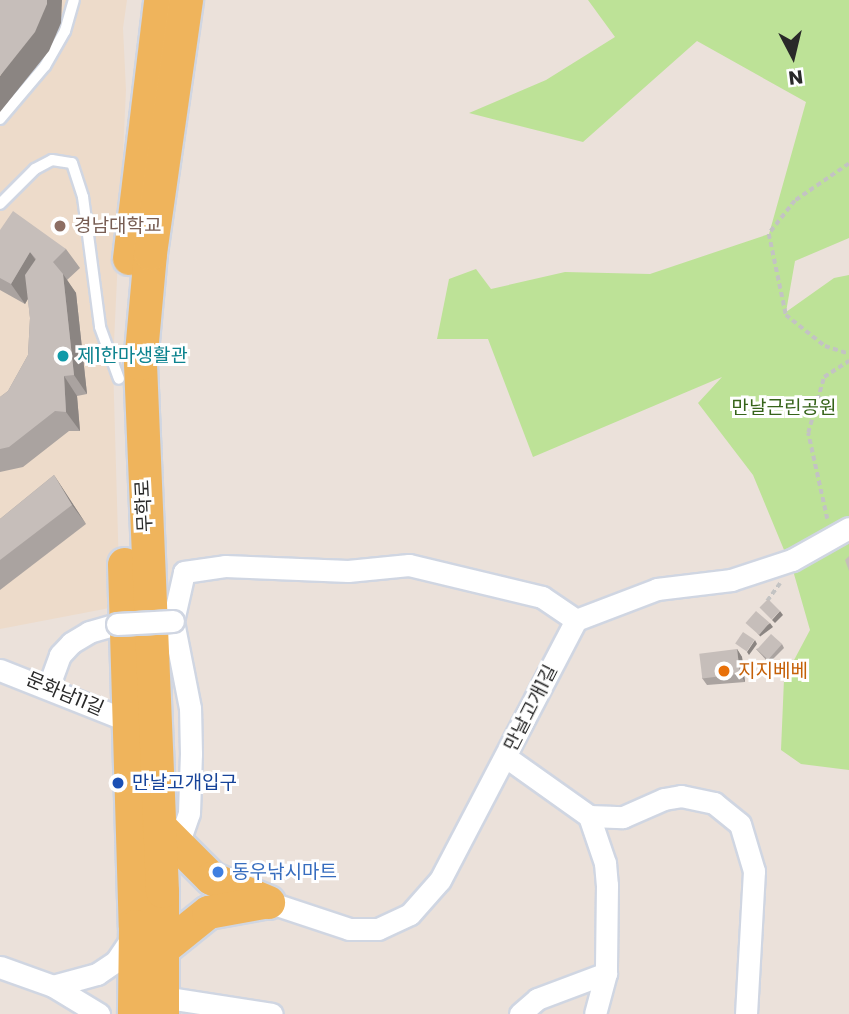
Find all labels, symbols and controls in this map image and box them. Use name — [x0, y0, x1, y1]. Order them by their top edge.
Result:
north arrow — [758, 21, 828, 91]
text: N — [787, 63, 804, 92]
place label: 경남대학교 — [74, 215, 161, 237]
marker: 경남대학교 — [52, 218, 68, 234]
place label: 제1한마생활관 — [77, 345, 188, 367]
marker: 제1한마생활관 — [55, 348, 71, 364]
park label: 만날근린공원 — [732, 397, 836, 419]
street label: 무학로 — [131, 479, 157, 533]
place label: 지지베베 — [738, 660, 808, 682]
street label: 만날고개1길 — [500, 661, 562, 755]
marker: 지지베베 — [716, 663, 732, 679]
street label: 문화남11길 — [23, 667, 107, 721]
place label: 만날고개입구 — [132, 772, 237, 794]
marker: 만날고개입구 — [110, 775, 126, 791]
place label: 동우낚시마트 — [232, 861, 337, 883]
marker: 동우낚시마트 — [210, 864, 226, 880]

